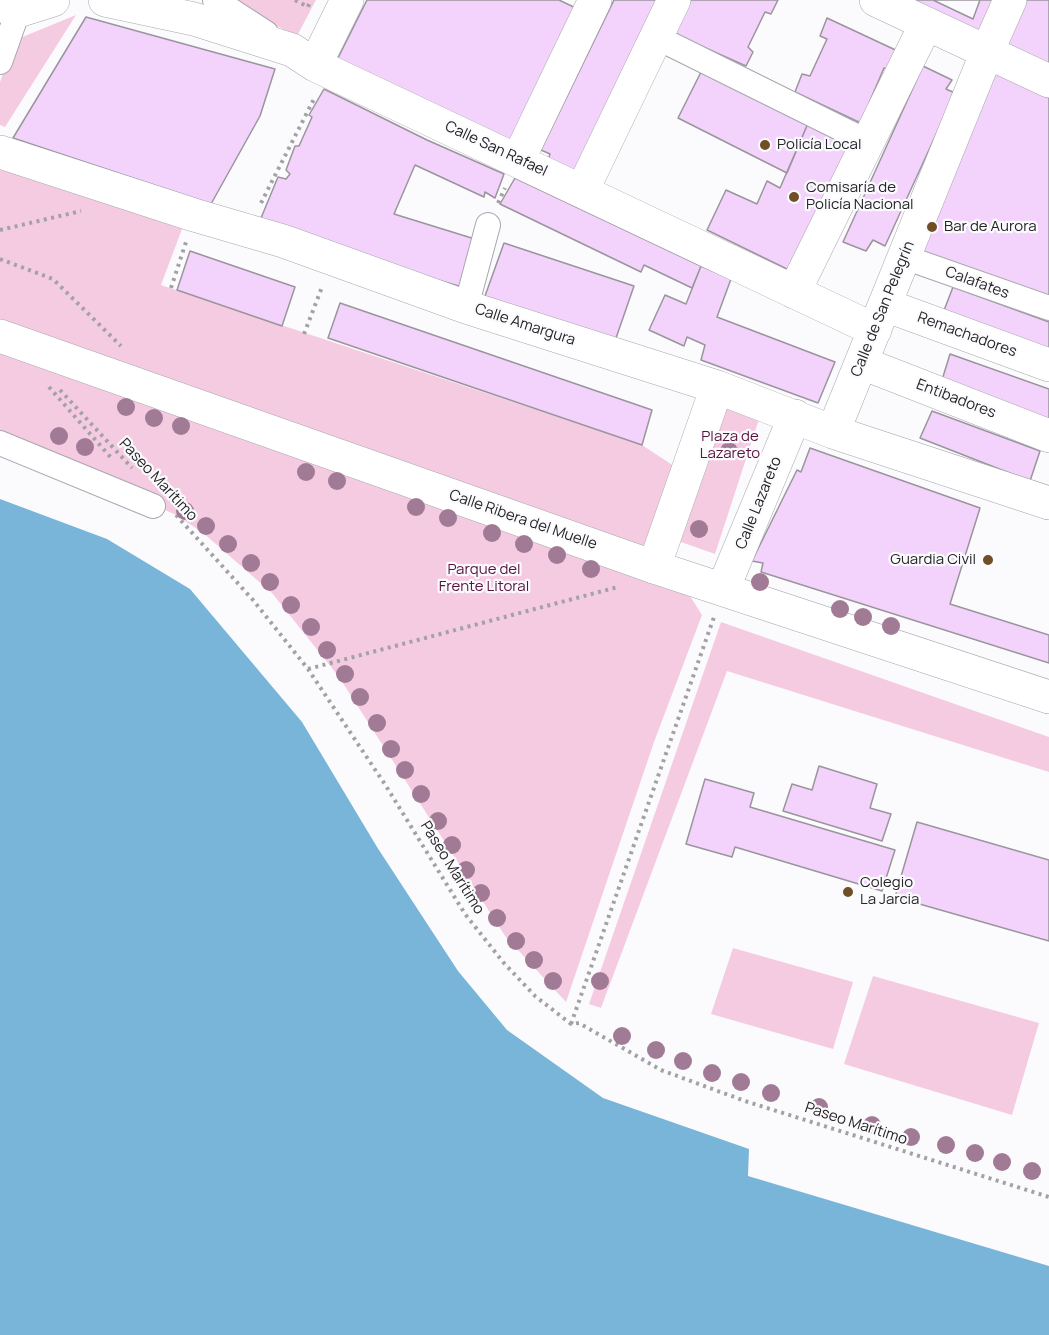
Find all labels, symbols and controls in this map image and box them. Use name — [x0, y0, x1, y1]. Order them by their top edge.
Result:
street label: Calle San Rafael — [442, 117, 550, 181]
place label: Policía Local — [777, 136, 861, 154]
marker: Policía Local — [758, 138, 772, 152]
place label: Comisaría de Policía Nacional — [806, 179, 914, 214]
marker: Comisaría de Policía Nacional — [787, 190, 801, 204]
place label: Bar de Aurora — [944, 218, 1037, 236]
marker: Bar de Aurora — [925, 220, 939, 234]
street label: Calle de San Pelegrín — [848, 239, 918, 379]
street label: Calafates — [943, 263, 1011, 303]
street label: Calle Amargura — [472, 300, 578, 350]
street label: Remachadores — [915, 309, 1019, 361]
street label: Entibadores — [914, 376, 998, 422]
park label: Plaza de Lazareto — [700, 428, 760, 463]
street label: Paseo Marítimo — [115, 435, 201, 525]
street label: Calle Lazareto — [732, 454, 786, 552]
street label: Calle Ribera del Muelle — [447, 486, 599, 554]
place label: Guardia Civil — [890, 551, 976, 569]
marker: Guardia Civil — [981, 553, 995, 567]
park label: Parque del Frente Litoral — [439, 561, 529, 596]
street label: Paseo Marítimo — [416, 818, 488, 918]
place label: Colegio La Jarcia — [860, 874, 919, 909]
marker: Colegio La Jarcia — [841, 885, 855, 899]
street label: Paseo Marítimo — [803, 1099, 909, 1149]

